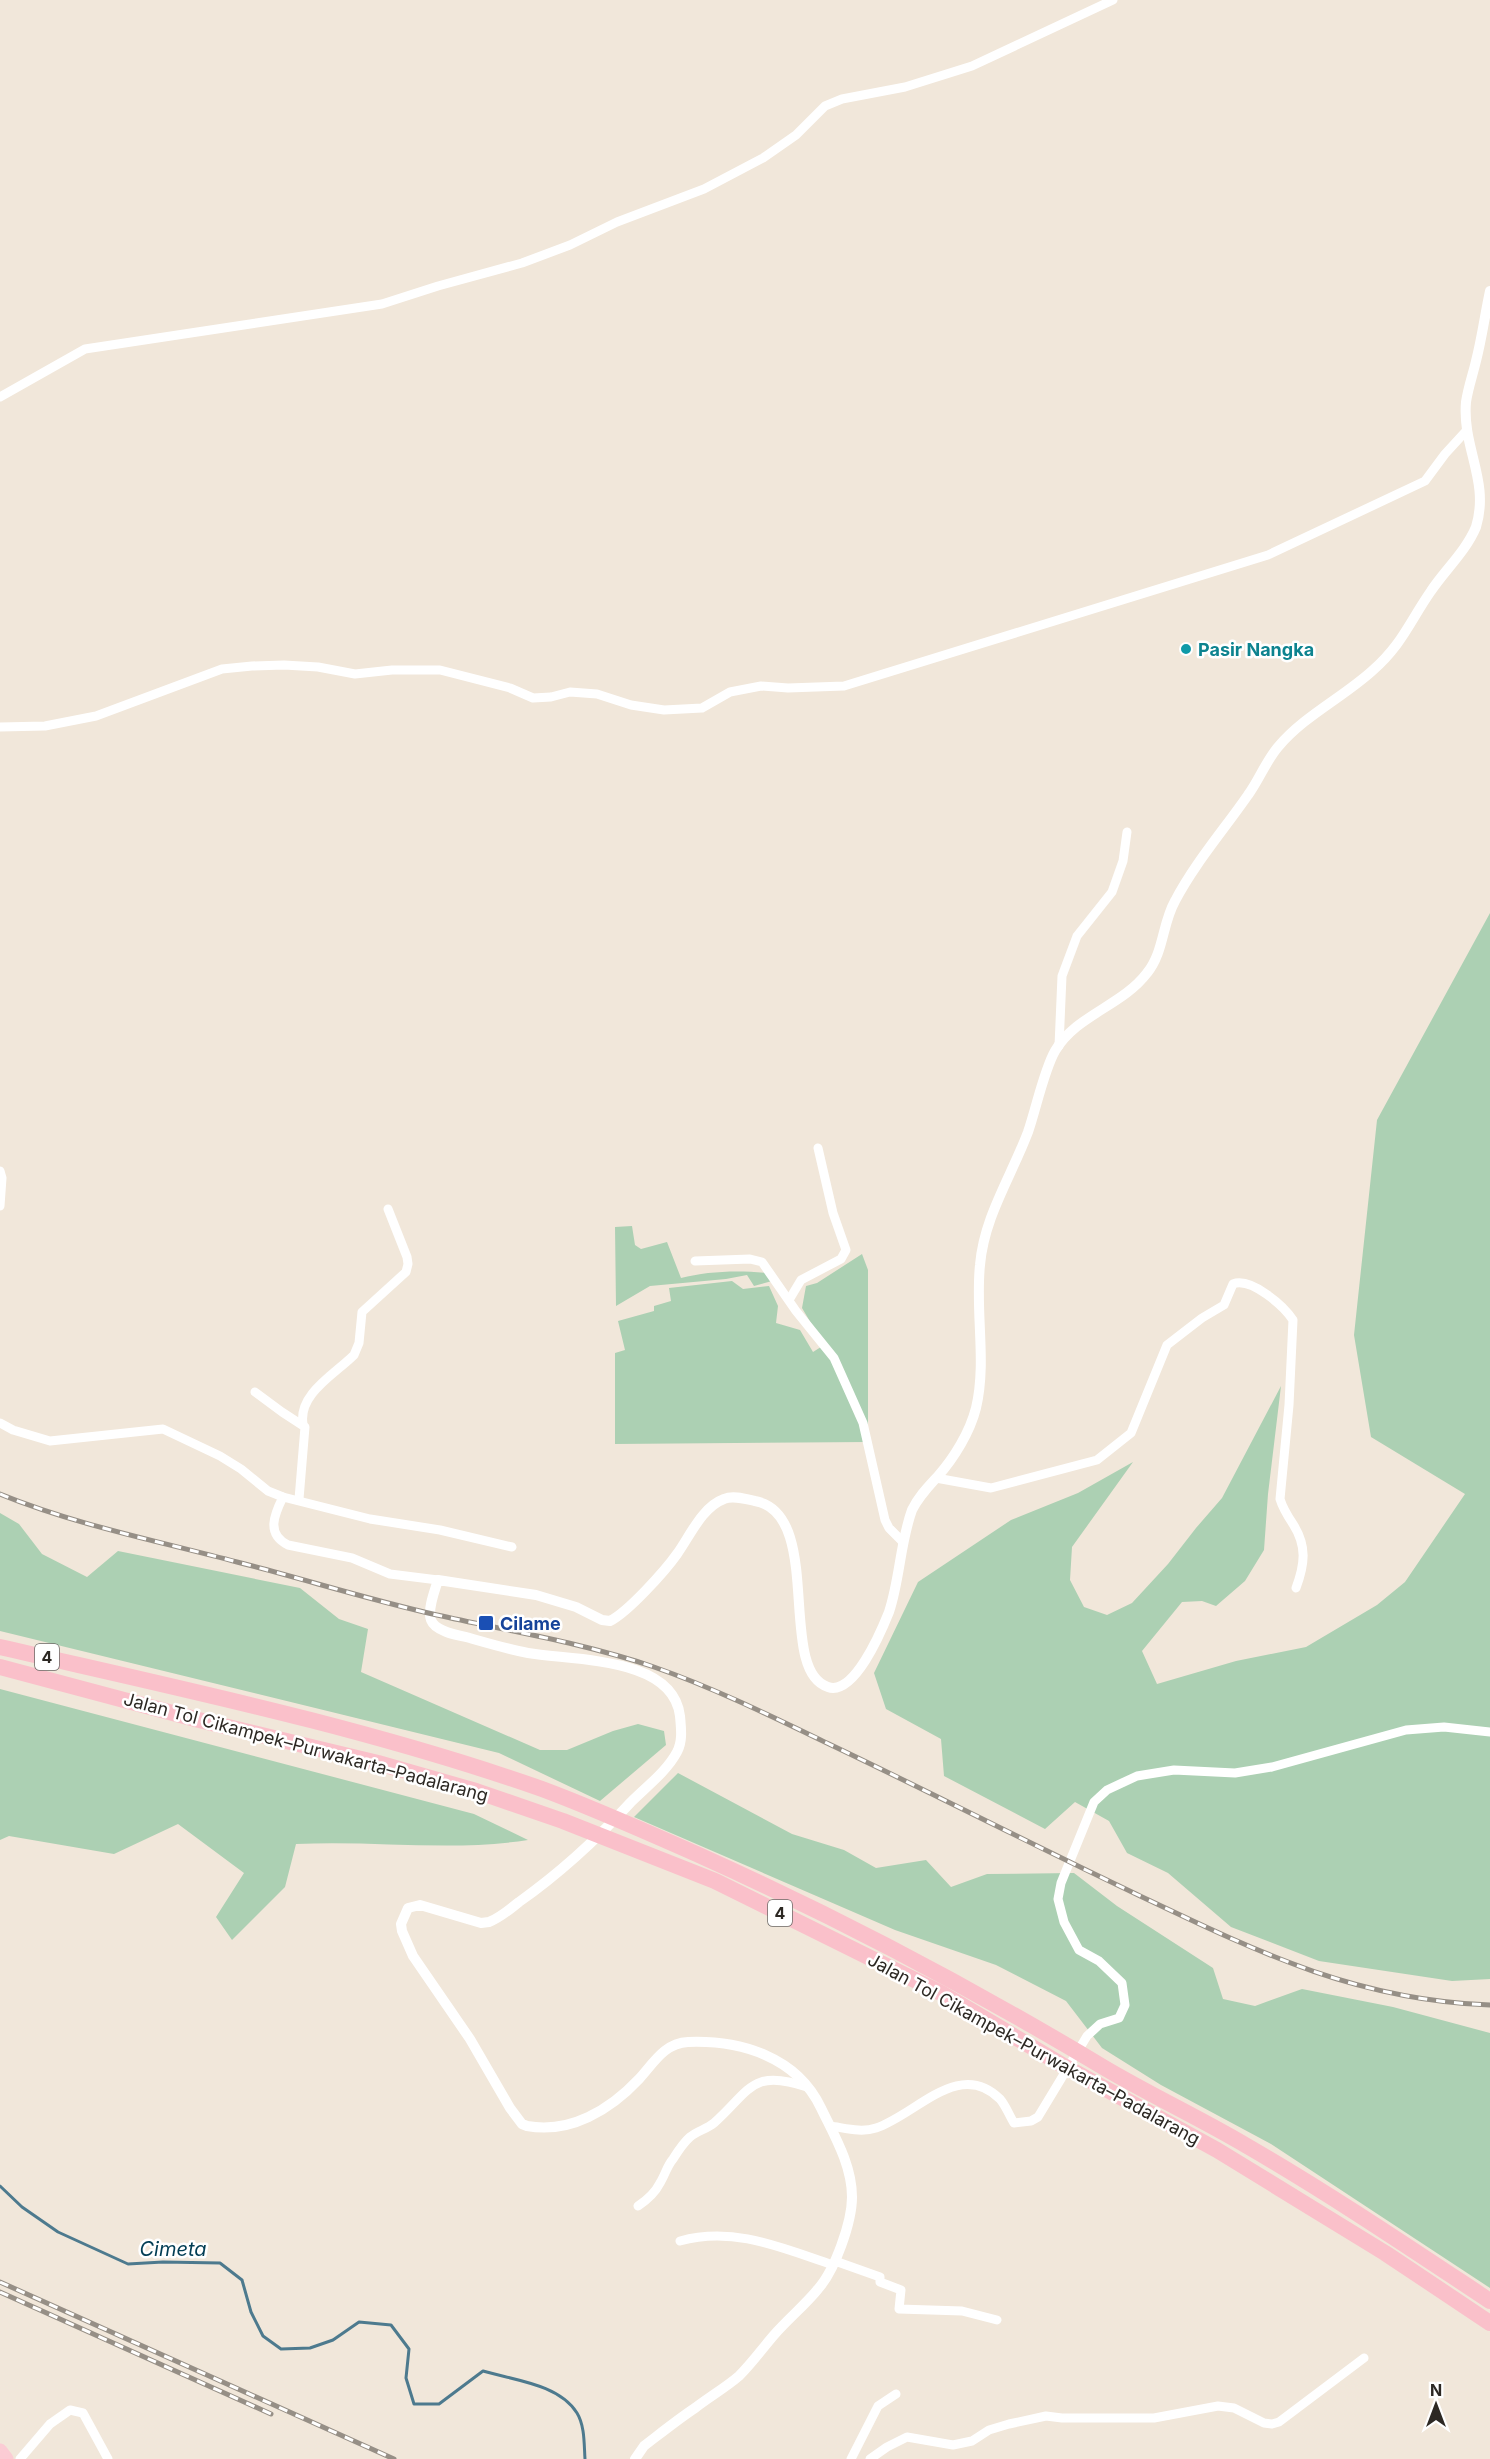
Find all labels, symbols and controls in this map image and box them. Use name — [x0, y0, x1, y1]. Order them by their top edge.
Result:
place label: Pasir Nangka — [1198, 639, 1314, 660]
marker: Pasir Nangka — [1179, 642, 1193, 656]
place label: Cilame — [500, 1613, 561, 1634]
marker: Cilame — [477, 1614, 495, 1632]
road number: 4 — [35, 1644, 59, 1670]
street label: Jalan Tol Cikampek–Purwakarta–Padalarang — [121, 1688, 491, 1806]
road number: 4 — [768, 1900, 792, 1926]
street label: Jalan Tol Cikampek–Purwakarta–Padalarang — [864, 1949, 1204, 2149]
water label: Cimeta — [139, 2237, 207, 2261]
north arrow — [1406, 2375, 1466, 2435]
text: N — [1430, 2380, 1442, 2400]

